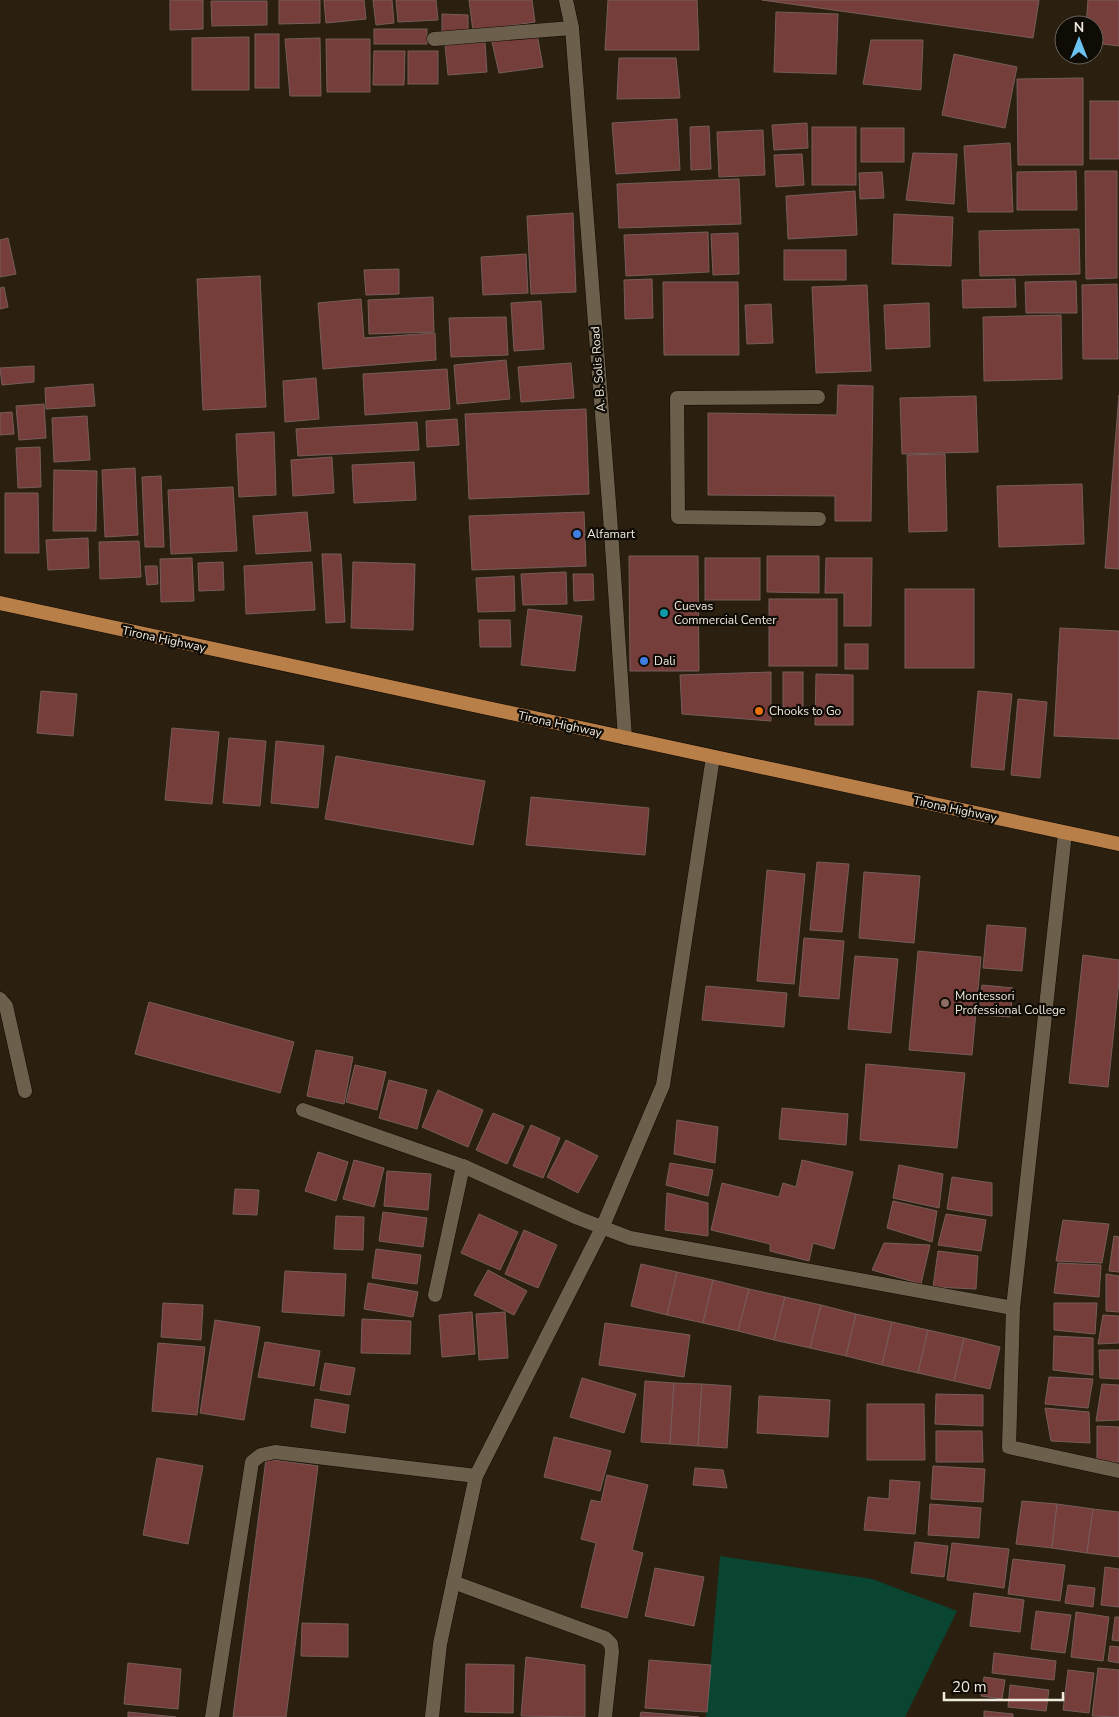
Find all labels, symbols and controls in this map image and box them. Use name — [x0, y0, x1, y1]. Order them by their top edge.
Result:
north arrow — [1054, 15, 1104, 65]
text: N — [1074, 18, 1084, 37]
street label: A. B. Solis Road — [587, 326, 609, 412]
place label: Alfamart — [587, 526, 636, 542]
marker: Alfamart — [571, 528, 583, 540]
place label: Cuevas Commercial Center — [674, 598, 777, 628]
marker: Cuevas Commercial Center — [658, 607, 670, 619]
street label: Tirona Highway — [121, 622, 208, 656]
place label: Dali — [654, 653, 676, 669]
marker: Dali — [638, 655, 650, 667]
place label: Chooks to Go — [769, 703, 842, 719]
marker: Chooks to Go — [753, 705, 765, 717]
street label: Tirona Highway — [517, 707, 604, 741]
street label: Tirona Highway — [912, 792, 999, 826]
place label: Montessori Professional College — [955, 988, 1066, 1018]
marker: Montessori Professional College — [939, 997, 951, 1009]
scale bar — [944, 1670, 1063, 1702]
text: 20 m — [952, 1677, 987, 1697]

